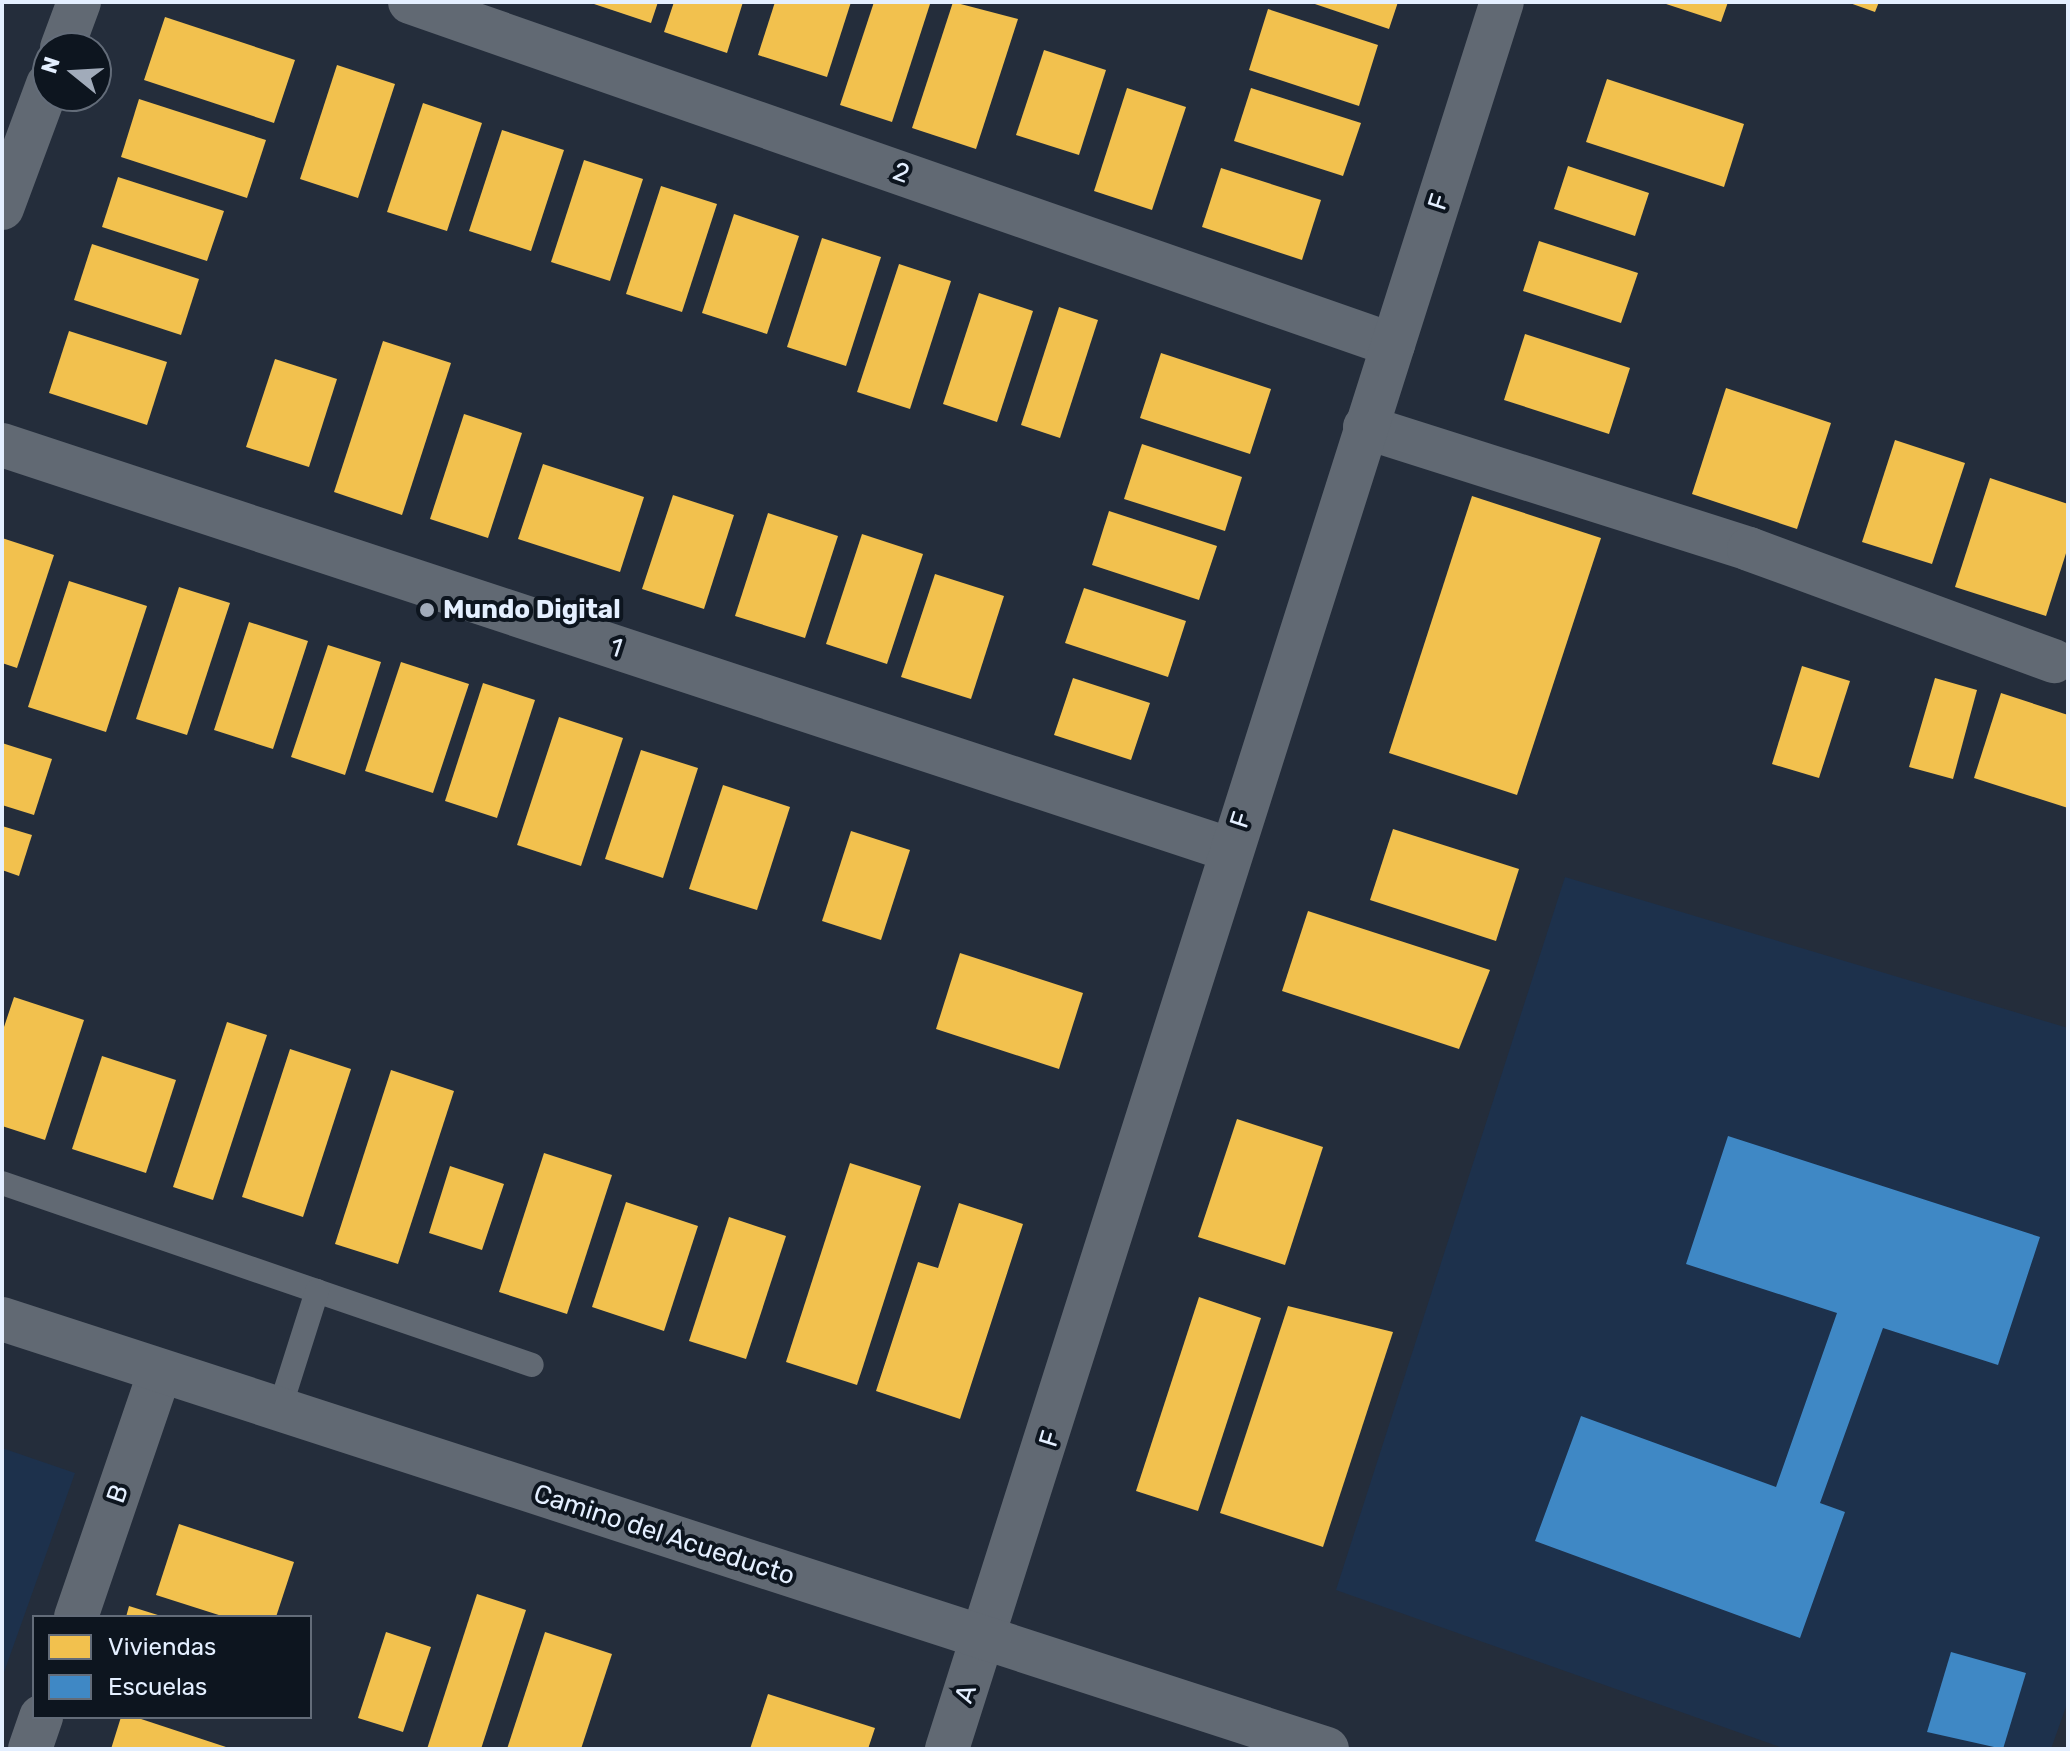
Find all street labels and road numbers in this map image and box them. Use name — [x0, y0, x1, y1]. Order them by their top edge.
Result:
street label: 2 — [889, 156, 913, 190]
street label: F — [1422, 190, 1456, 214]
street label: 1 — [606, 631, 626, 665]
street label: F — [1224, 808, 1258, 832]
street label: F — [1033, 1427, 1067, 1451]
street label: Camino del Acueducto — [529, 1478, 799, 1592]
street label: B — [100, 1481, 136, 1507]
street label: A — [948, 1681, 984, 1707]

